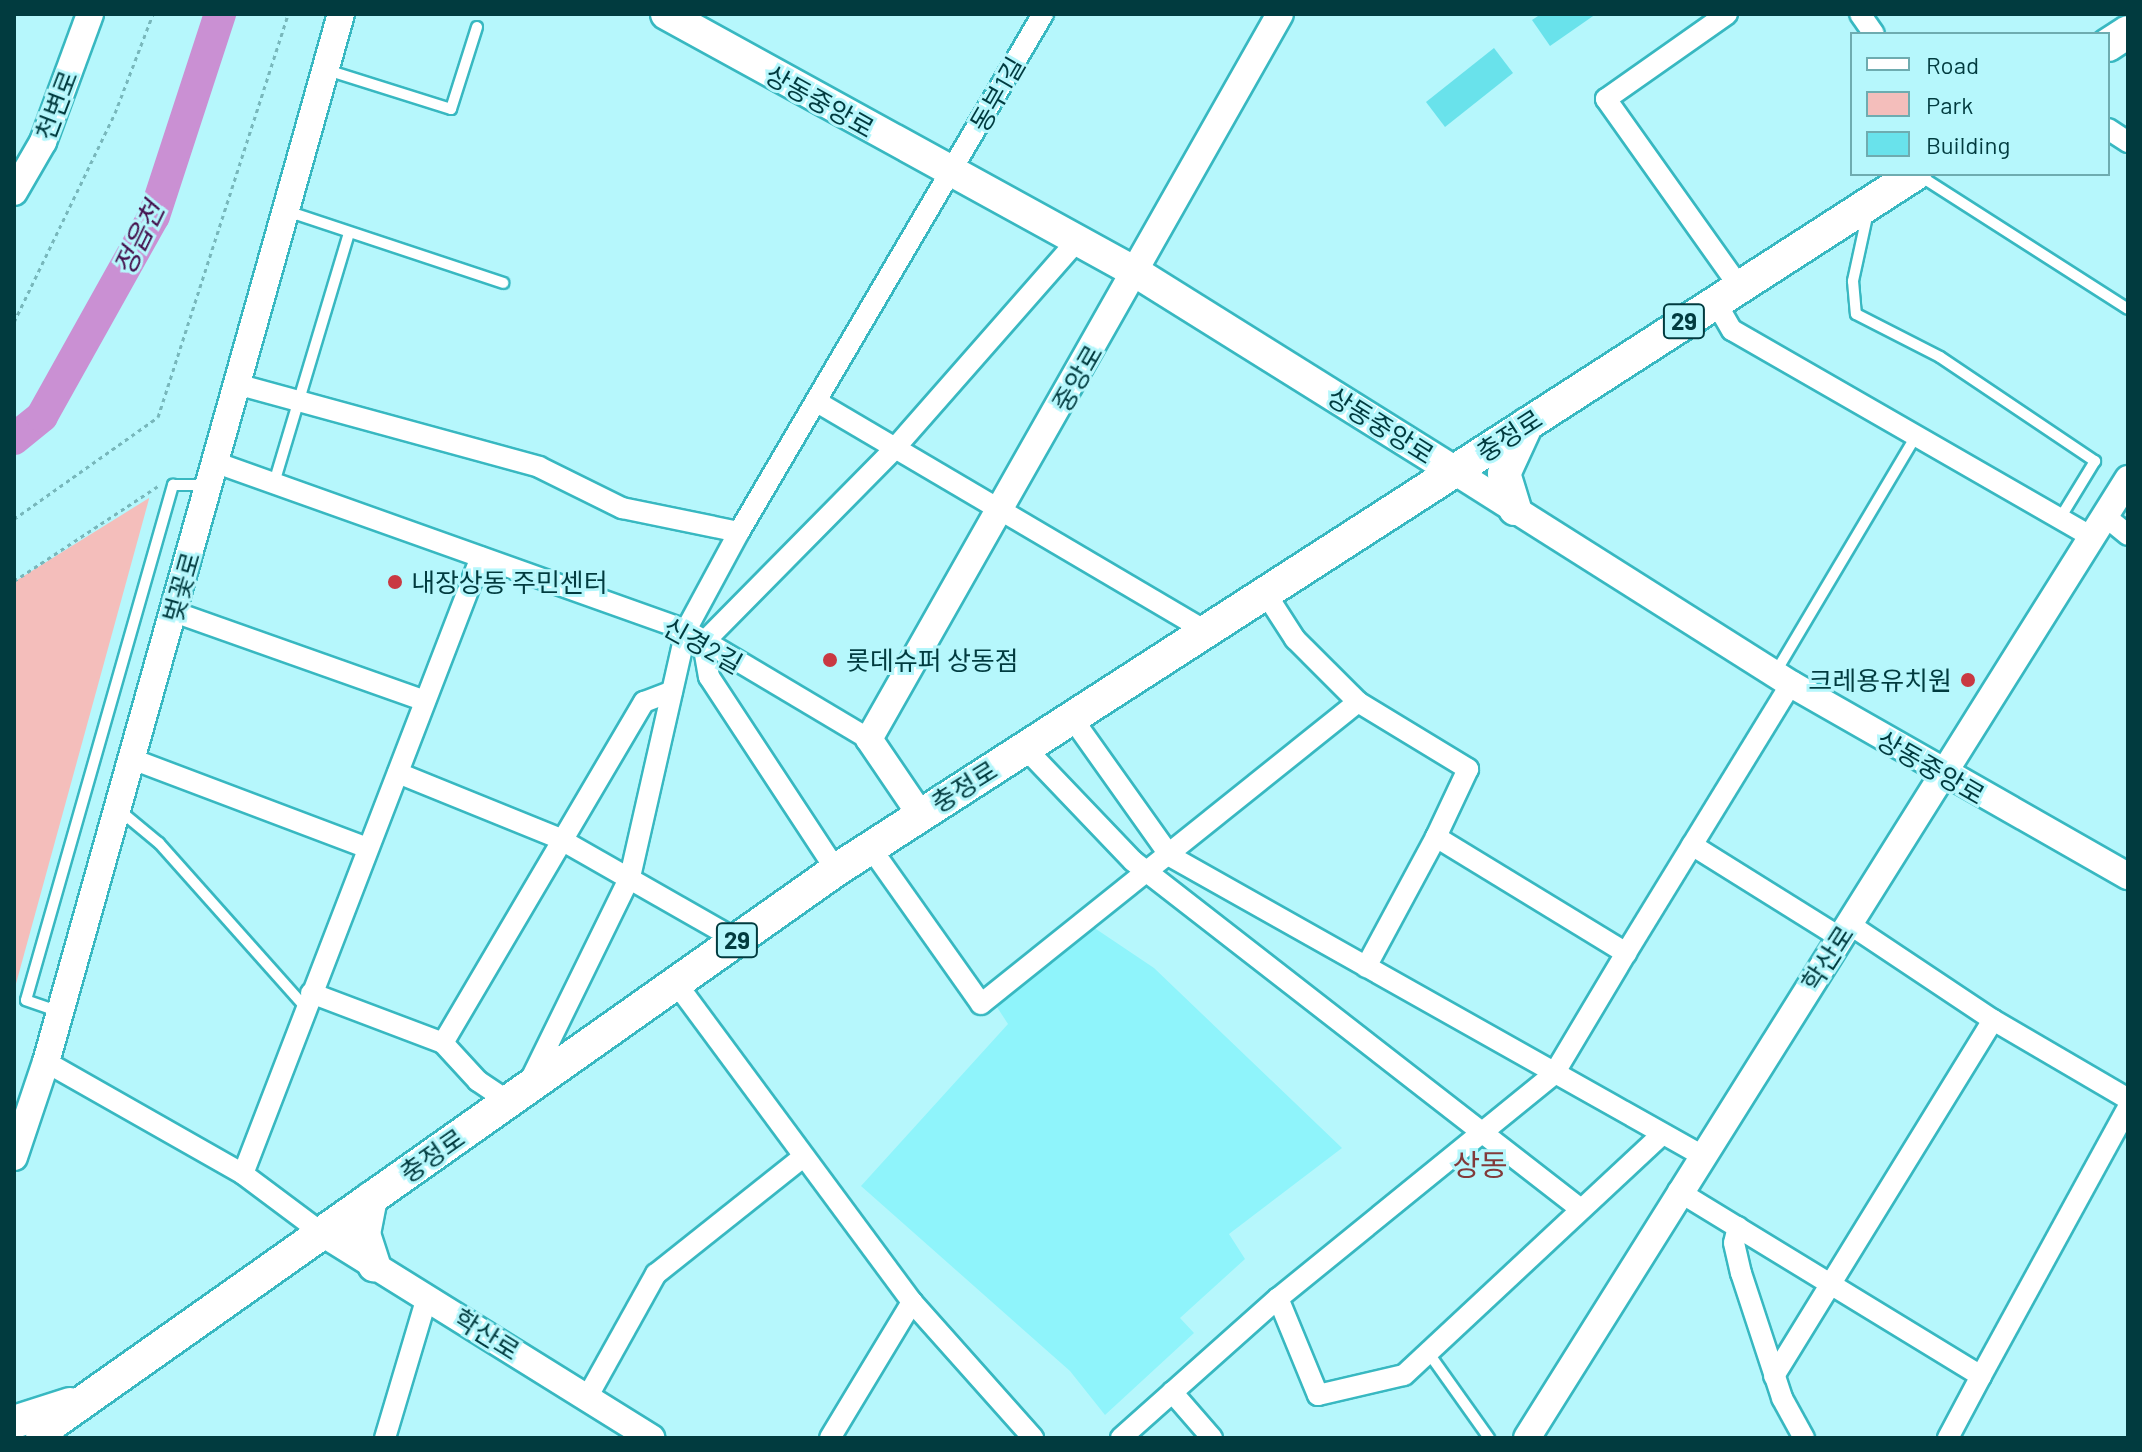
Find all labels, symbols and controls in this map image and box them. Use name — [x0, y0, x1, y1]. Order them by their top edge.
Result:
legend — [1850, 32, 2110, 176]
text: Road — [1926, 50, 1979, 79]
street label: 동부1길 — [963, 51, 1031, 137]
street label: 상동중앙로 — [760, 58, 880, 144]
street label: 천변로 — [29, 66, 83, 144]
text: Park — [1926, 90, 1973, 119]
text: Building — [1926, 130, 2010, 159]
water label: 정읍천 — [106, 196, 170, 280]
road number: 29 — [1662, 301, 1706, 341]
street label: 중앙로 — [1046, 339, 1108, 417]
street label: 상동중앙로 — [1322, 380, 1440, 470]
street label: 충정로 — [1470, 402, 1548, 468]
street label: 벚꽃로 — [156, 548, 206, 626]
place label: 내장상동 주민센터 — [411, 566, 608, 598]
marker: 내장상동 주민센터 — [386, 573, 404, 591]
street label: 신경2길 — [658, 611, 748, 679]
place label: 롯데슈퍼 상동점 — [846, 644, 1019, 676]
marker: 롯데슈퍼 상동점 — [821, 651, 839, 669]
place label: 크레용유치원 — [1808, 664, 1952, 696]
marker: 크레용유치원 — [1959, 671, 1977, 689]
street label: 상동중앙로 — [1871, 724, 1991, 810]
street label: 충정로 — [925, 754, 1003, 818]
street label: 학산로 — [1794, 919, 1860, 997]
road number: 29 — [715, 920, 759, 960]
street label: 충정로 — [394, 1122, 470, 1188]
district label: 상동 — [1452, 1146, 1508, 1182]
street label: 학산로 — [448, 1302, 526, 1366]

